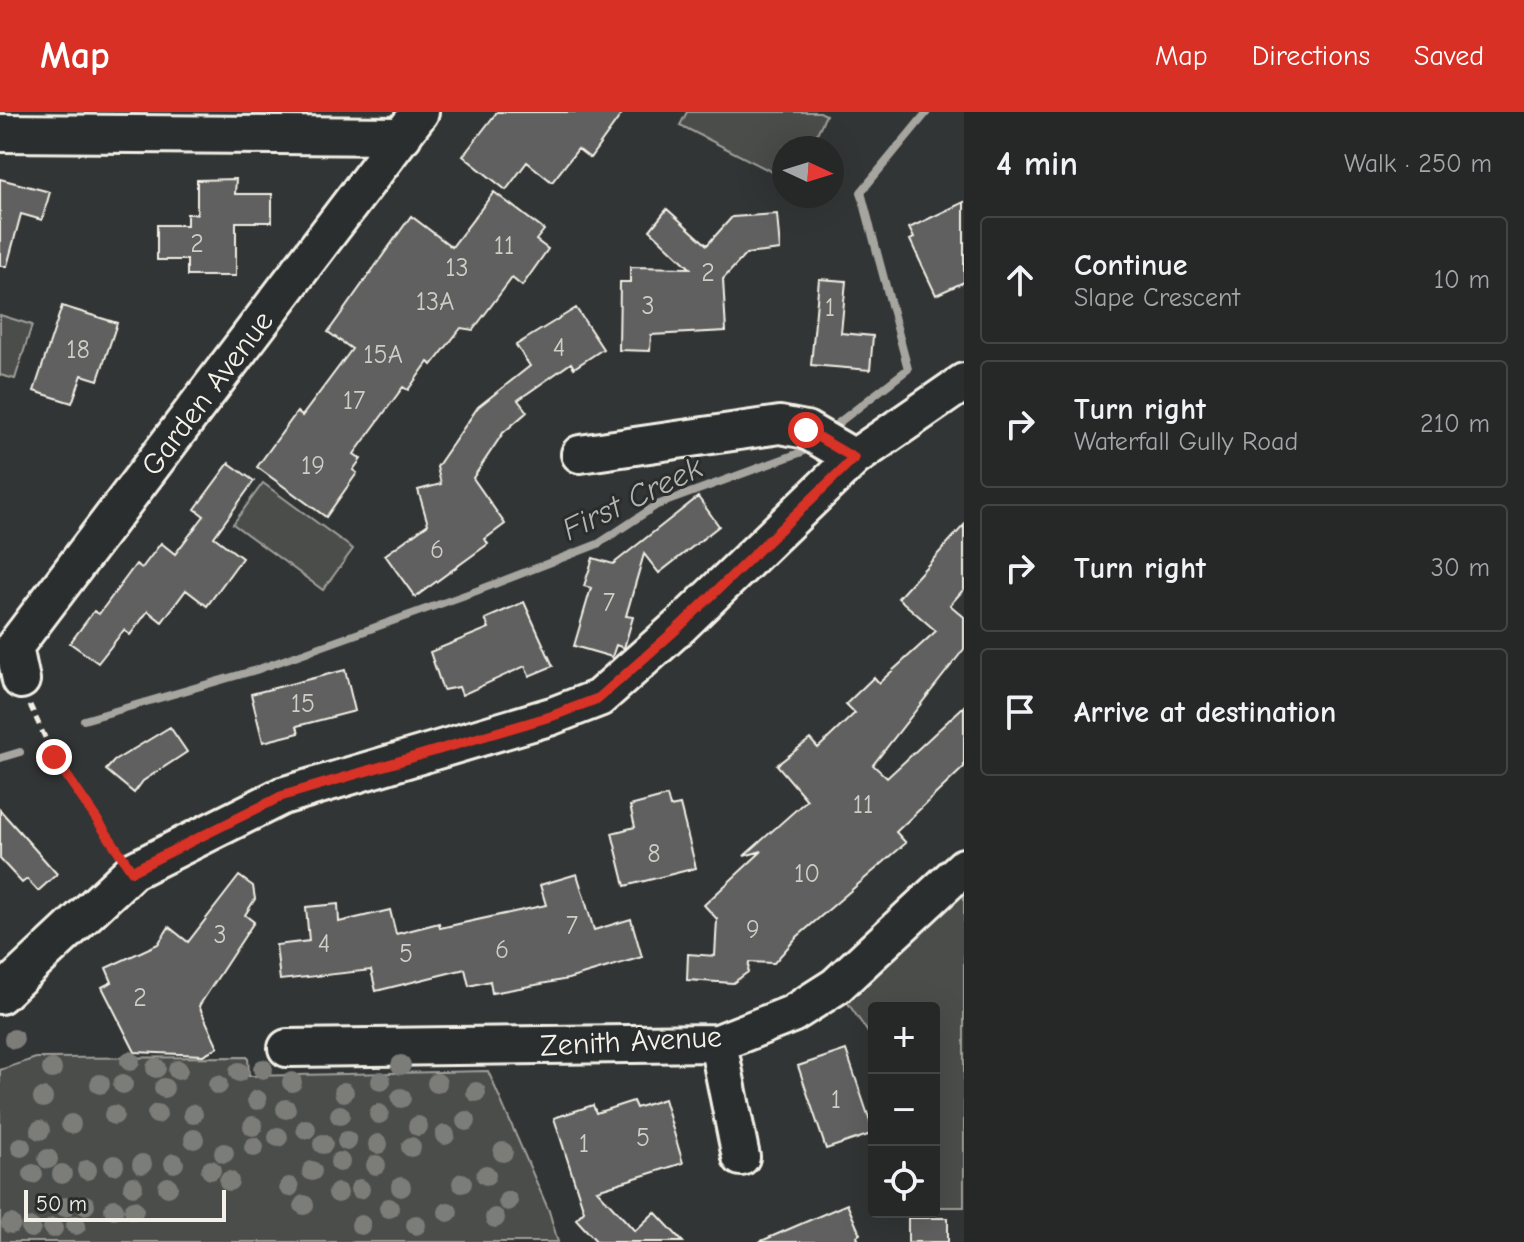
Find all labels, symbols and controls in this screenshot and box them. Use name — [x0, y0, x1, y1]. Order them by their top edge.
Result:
text: Map — [40, 34, 110, 78]
text: Map — [1155, 40, 1208, 72]
text: Directions — [1252, 40, 1370, 72]
text: Saved — [1414, 40, 1484, 72]
north arrow — [772, 136, 844, 208]
text: 4 min — [996, 144, 1078, 184]
text: Walk · 250 m — [1344, 149, 1492, 179]
house number: 2 — [190, 229, 204, 259]
house number: 11 — [494, 231, 514, 261]
text: Continue — [1074, 248, 1188, 283]
house number: 13 — [445, 253, 469, 283]
house number: 2 — [701, 258, 715, 288]
icon: ahead — [998, 258, 1042, 302]
text: 10 m — [1434, 265, 1490, 295]
text: Slape Crescent — [1074, 283, 1240, 313]
house number: 13A — [416, 287, 454, 317]
house number: 3 — [641, 291, 655, 321]
house number: 1 — [825, 293, 835, 323]
street label: Garden Avenue — [134, 304, 281, 482]
house number: 4 — [553, 333, 565, 363]
house number: 18 — [66, 335, 90, 365]
house number: 15A — [363, 340, 403, 370]
house number: 17 — [343, 386, 365, 416]
text: Turn right — [1074, 392, 1206, 427]
icon: right — [998, 402, 1042, 446]
text: 210 m — [1420, 409, 1490, 439]
route start — [788, 412, 824, 448]
text: Waterfall Gully Road — [1074, 427, 1298, 457]
water label: First Creek — [556, 448, 709, 548]
house number: 19 — [301, 451, 325, 481]
house number: 6 — [430, 535, 444, 565]
icon: right — [998, 546, 1042, 590]
text: Turn right — [1074, 551, 1206, 586]
text: 30 m — [1431, 553, 1490, 583]
house number: 7 — [603, 588, 615, 618]
house number: 15 — [291, 689, 315, 719]
icon: arrive — [998, 690, 1042, 734]
text: Arrive at destination — [1074, 695, 1336, 730]
route end — [36, 739, 72, 775]
house number: 11 — [853, 790, 873, 820]
house number: 8 — [647, 839, 661, 869]
house number: 10 — [794, 859, 820, 889]
house number: 7 — [566, 911, 578, 941]
house number: 9 — [746, 915, 760, 945]
house number: 3 — [213, 920, 227, 950]
house number: 4 — [318, 929, 330, 959]
house number: 6 — [495, 935, 509, 965]
house number: 5 — [399, 939, 413, 969]
house number: 2 — [133, 983, 147, 1013]
map controls — [868, 1002, 940, 1218]
button: + — [868, 1002, 940, 1074]
street label: Zenith Avenue — [539, 1019, 723, 1064]
button: − — [868, 1074, 940, 1146]
house number: 1 — [831, 1085, 841, 1115]
house number: 5 — [636, 1123, 650, 1153]
house number: 1 — [579, 1129, 589, 1159]
button: locate — [868, 1146, 940, 1218]
scale bar — [24, 1186, 226, 1222]
text: 50 m — [36, 1191, 87, 1217]

